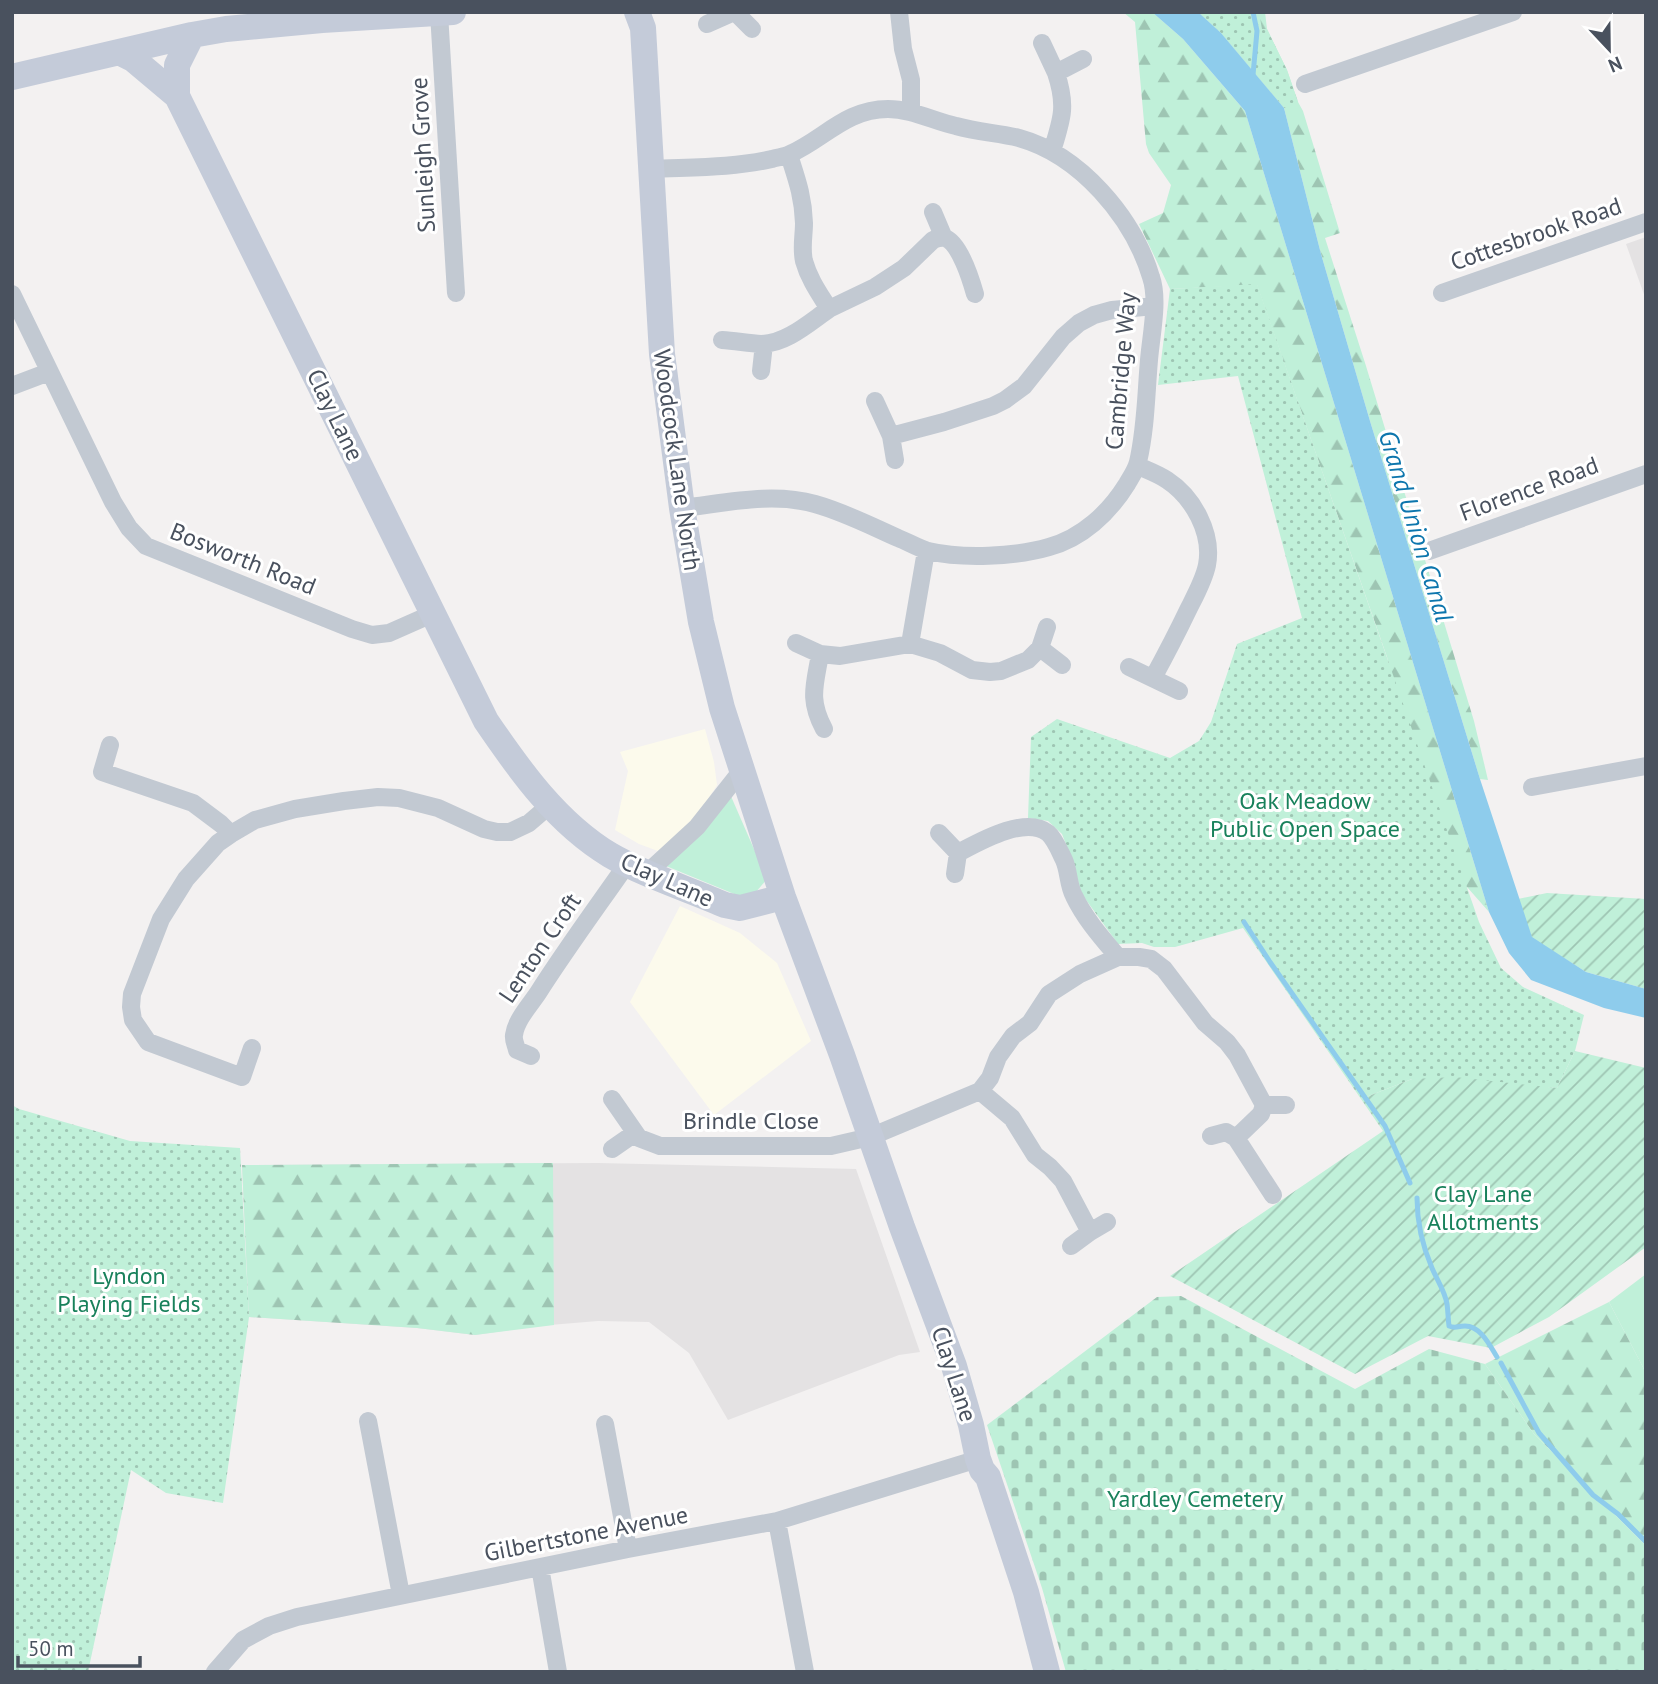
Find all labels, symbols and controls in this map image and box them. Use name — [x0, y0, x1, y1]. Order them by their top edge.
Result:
north arrow — [1574, 14, 1644, 84]
text: N — [1605, 51, 1626, 78]
street label: Sunleigh Grove — [403, 76, 442, 234]
street label: Cottesbrook Road — [1446, 190, 1625, 277]
street label: Cambridge Way — [1098, 291, 1143, 451]
street label: Woodcock Lane North — [647, 347, 708, 573]
street label: Clay Lane — [300, 364, 371, 466]
water label: Grand Union Canal — [1372, 426, 1461, 626]
street label: Florence Road — [1455, 449, 1602, 528]
street label: Bosworth Road — [166, 515, 321, 602]
park label: Oak Meadow Public Open Space — [1210, 785, 1400, 844]
street label: Clay Lane — [616, 845, 718, 914]
street label: Lenton Croft — [491, 887, 588, 1009]
street label: Brindle Close — [683, 1105, 819, 1136]
park label: Clay Lane Allotments — [1427, 1178, 1539, 1237]
park label: Lyndon Playing Fields — [57, 1260, 201, 1319]
street label: Clay Lane — [925, 1322, 984, 1425]
park label: Yardley Cemetery — [1107, 1483, 1283, 1514]
street label: Gilbertstone Avenue — [481, 1499, 690, 1568]
scale bar — [18, 1624, 140, 1668]
text: 50 m — [28, 1635, 74, 1662]

